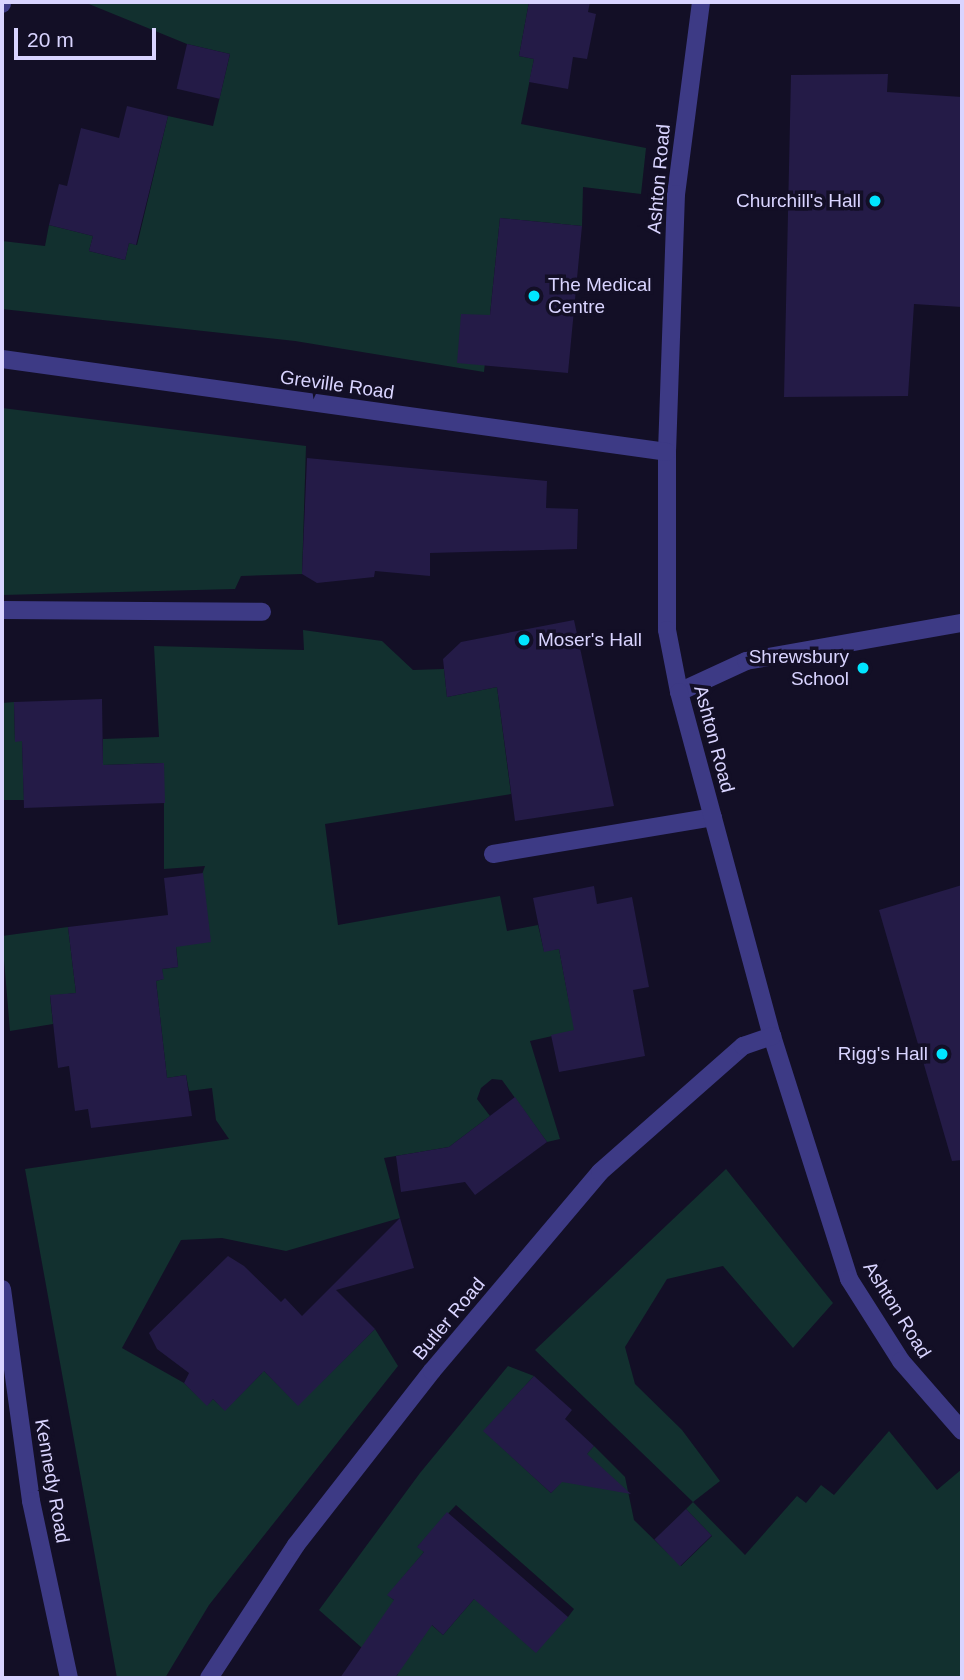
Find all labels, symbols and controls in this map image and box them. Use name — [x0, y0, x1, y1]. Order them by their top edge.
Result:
scale bar — [18, 14, 159, 58]
text: 20 m — [27, 28, 74, 51]
street label: Ashton Road — [643, 123, 675, 235]
place label: Churchill's Hall — [736, 190, 861, 212]
marker: Churchill's Hall — [867, 193, 883, 209]
place label: The Medical Centre — [548, 274, 651, 318]
marker: The Medical Centre — [526, 288, 542, 304]
street label: Greville Road — [278, 366, 396, 404]
place label: Moser's Hall — [538, 629, 642, 651]
marker: Moser's Hall — [516, 632, 532, 648]
place label: Shrewsbury School — [749, 646, 849, 690]
marker: Shrewsbury School — [855, 660, 871, 676]
street label: Ashton Road — [689, 683, 739, 795]
place label: Rigg's Hall — [838, 1043, 928, 1065]
marker: Rigg's Hall — [934, 1046, 950, 1062]
street label: Ashton Road — [858, 1257, 936, 1363]
street label: Butler Road — [408, 1273, 490, 1365]
street label: Kennedy Road — [30, 1417, 74, 1545]

